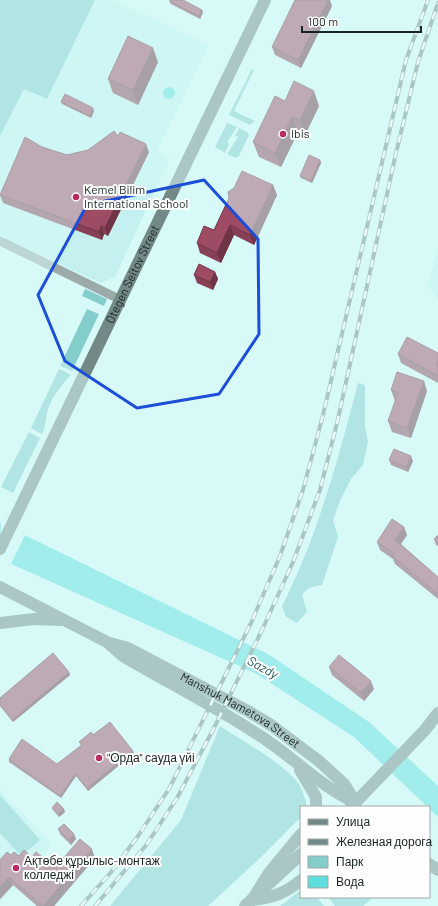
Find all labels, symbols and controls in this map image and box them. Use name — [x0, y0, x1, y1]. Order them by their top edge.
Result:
scale bar — [302, 8, 421, 34]
text: 100 m — [308, 14, 338, 28]
place label: Ibis — [291, 126, 310, 140]
marker: Ibis — [278, 129, 288, 139]
place label: Kemel Bilim International School — [84, 182, 188, 210]
marker: Kemel Bilim International School — [71, 192, 81, 202]
street label: Otegen Seitov Street — [102, 222, 161, 325]
water label: Sazdy — [245, 652, 282, 682]
street label: Manshuk Mametova Street — [178, 669, 303, 750]
place label: "Орда" сауда үйі — [107, 750, 195, 765]
marker: "Орда" сауда үйі — [94, 753, 104, 763]
legend — [300, 806, 430, 898]
text: Улица — [336, 814, 370, 829]
text: Железная дорога — [336, 834, 432, 849]
place label: Ақтөбе құрылыс-монтаж колледжі — [24, 853, 160, 882]
text: Парк — [336, 854, 364, 869]
marker: Ақтөбе құрылыс-монтаж колледжі — [11, 863, 21, 873]
text: Вода — [336, 874, 364, 889]

